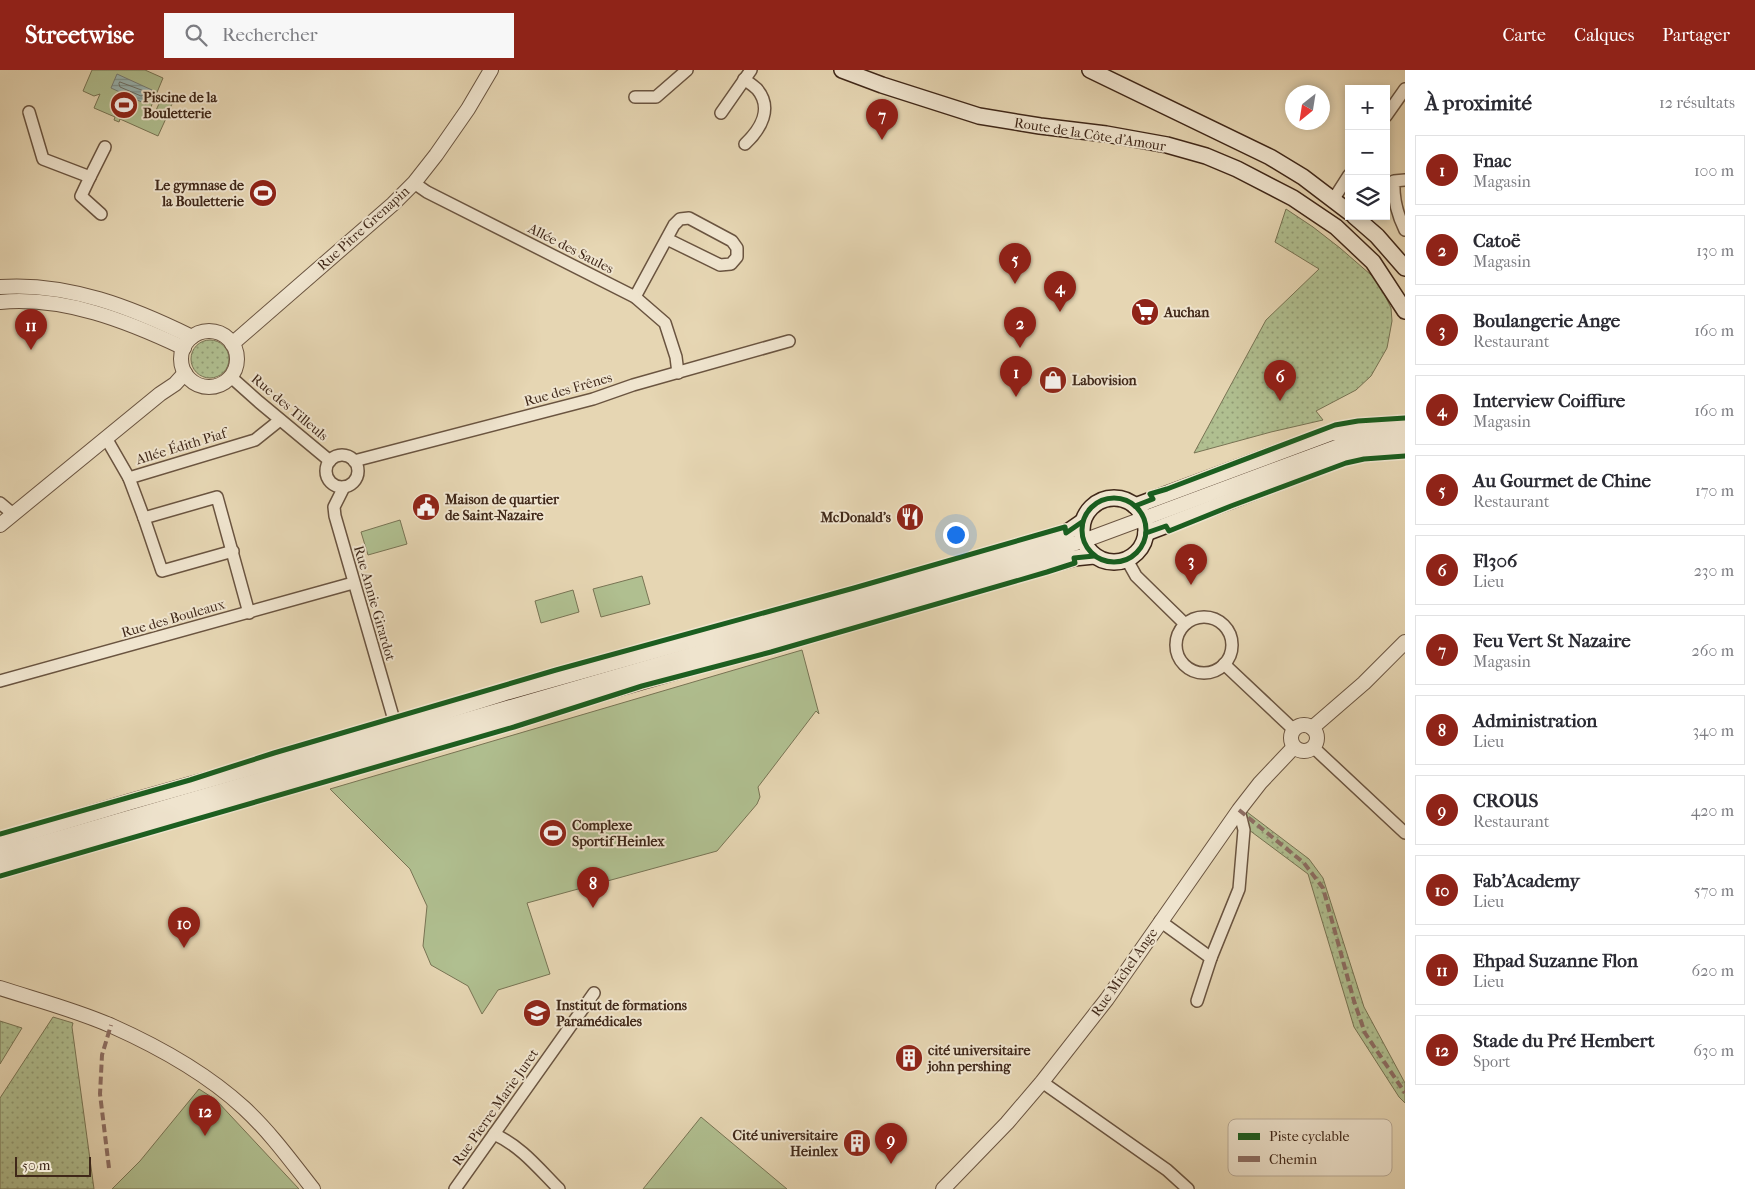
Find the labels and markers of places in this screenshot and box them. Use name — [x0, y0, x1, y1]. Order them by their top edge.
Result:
place label: Piscine de la Bouletterie — [143, 89, 217, 122]
sports icon: Piscine de la Bouletterie — [109, 90, 139, 120]
pin: 7 — [866, 99, 898, 140]
place label: Le gymnase de la Bouletterie — [155, 177, 244, 210]
sports icon: Le gymnase de la Bouletterie — [248, 178, 278, 208]
pin: 5 — [999, 243, 1031, 284]
pin: 4 — [1044, 271, 1076, 312]
supermarket icon: Auchan — [1130, 297, 1160, 327]
place label: Auchan — [1163, 304, 1210, 321]
pin: 2 — [1004, 307, 1036, 348]
pin: 11 — [15, 309, 47, 350]
pin: 1 — [1000, 356, 1032, 397]
pin: 6 — [1264, 360, 1296, 401]
shop icon: Labovision — [1038, 365, 1068, 395]
place label: Labovision — [1072, 372, 1137, 389]
place label: Maison de quartier de Saint-Nazaire — [444, 491, 560, 524]
public building icon: Maison de quartier de Saint-Nazaire — [411, 492, 441, 522]
restaurant icon: McDonald's — [895, 502, 925, 532]
place label: McDonald's — [819, 509, 892, 526]
pin: 3 — [1175, 544, 1207, 585]
place label: Complexe Sportif Heinlex — [572, 817, 665, 850]
sports icon: Complexe Sportif Heinlex — [538, 818, 568, 848]
pin: 8 — [577, 867, 609, 908]
pin: 10 — [168, 907, 200, 948]
place label: Institut de formations Paramédicales — [556, 997, 688, 1030]
school or university icon: Institut de formations Paramédicales — [522, 998, 552, 1028]
place label: cité universitaire john pershing — [926, 1042, 1030, 1075]
building icon: cité universitaire john pershing — [894, 1043, 924, 1073]
pin: 12 — [189, 1095, 221, 1136]
pin: 9 — [875, 1123, 907, 1164]
place label: Cité universitaire Heinlex — [733, 1127, 839, 1160]
building icon: Cité universitaire Heinlex — [842, 1128, 872, 1158]

